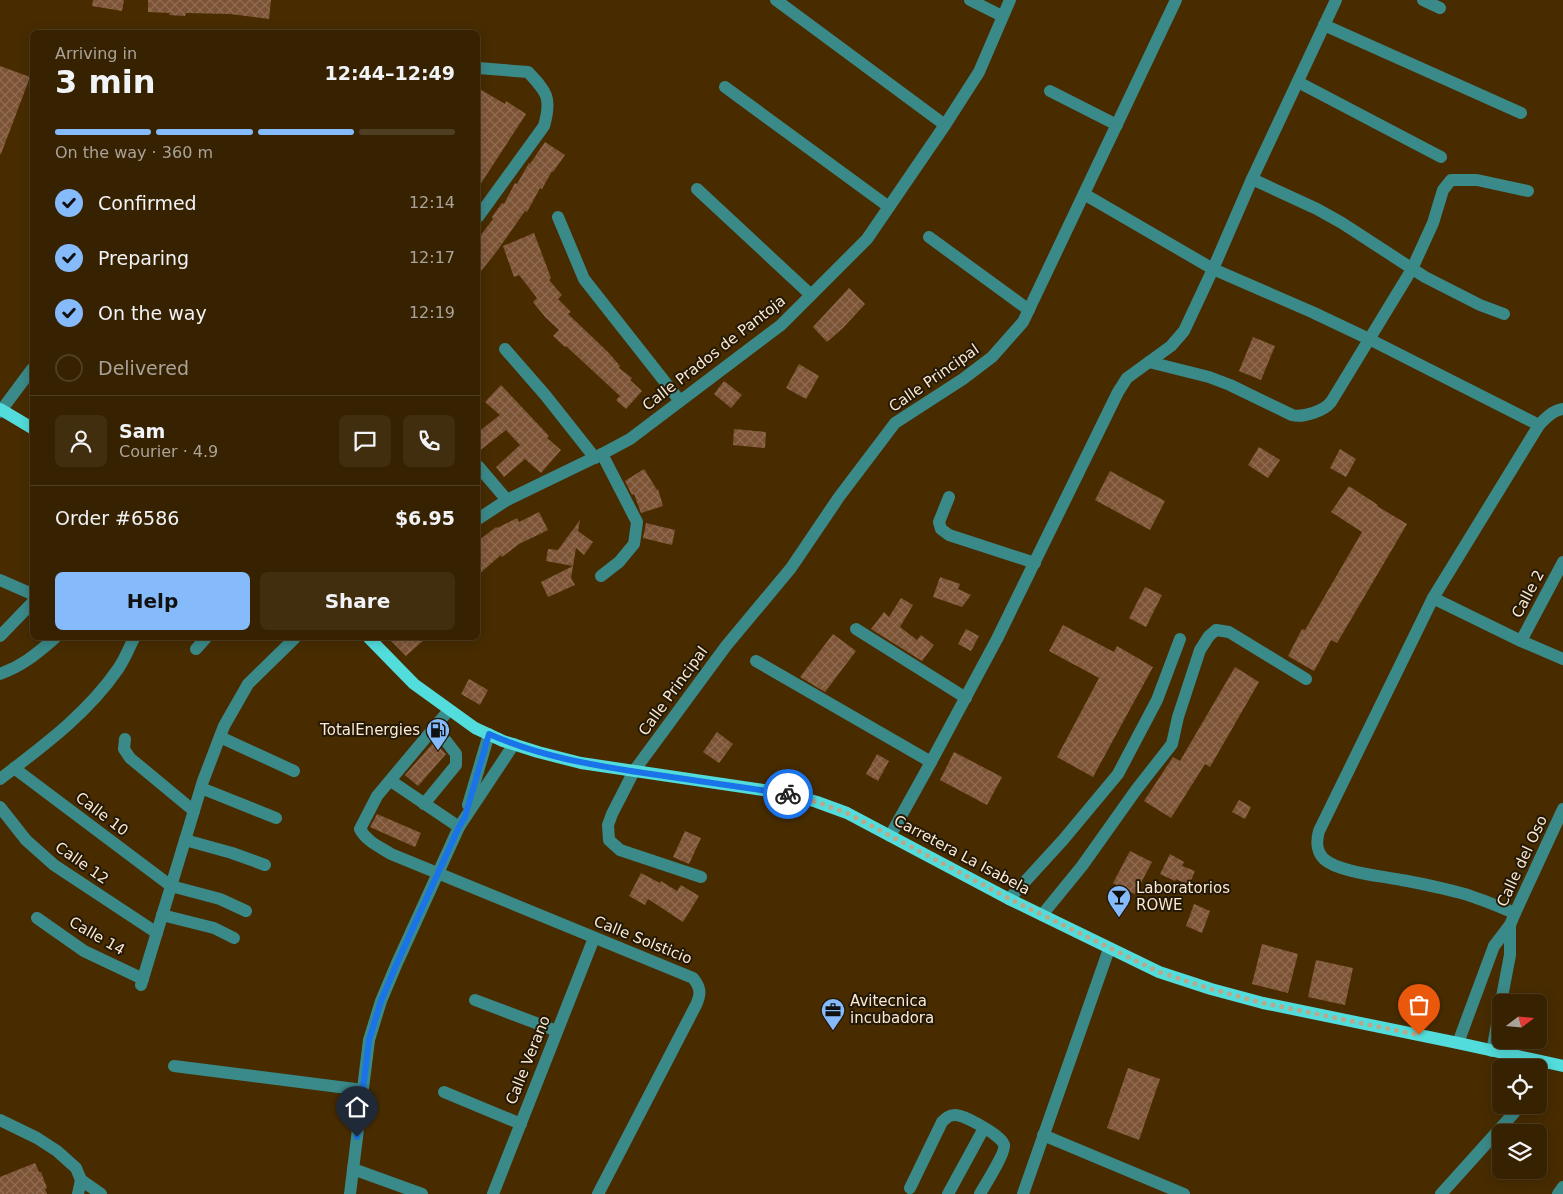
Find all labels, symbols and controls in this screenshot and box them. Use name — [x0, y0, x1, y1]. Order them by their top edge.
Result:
text: Arriving in — [55, 44, 137, 63]
text: 12:44–12:49 — [325, 62, 455, 84]
text: 3 min — [55, 63, 156, 101]
text: On the way · 360 m — [55, 143, 213, 162]
icon: check — [55, 189, 83, 217]
text: Confirmed — [98, 192, 197, 214]
text: 12:14 — [409, 193, 455, 212]
icon: check — [55, 244, 83, 272]
text: Preparing — [98, 247, 189, 269]
text: 12:17 — [409, 248, 455, 267]
street label: Calle Prados de Pantoja — [639, 292, 789, 414]
icon: check — [55, 299, 83, 327]
text: On the way — [98, 302, 207, 324]
text: 12:19 — [409, 303, 455, 322]
street label: Calle Principal — [885, 340, 983, 416]
text: Delivered — [98, 357, 189, 379]
button: person — [55, 415, 107, 467]
button: chat — [339, 415, 391, 467]
button: phone — [403, 415, 455, 467]
text: Sam — [119, 420, 165, 442]
text: Courier · 4.9 — [119, 442, 218, 461]
text: Order #6586 — [55, 507, 179, 529]
text: $6.95 — [395, 507, 455, 529]
street label: Calle 2 — [1508, 567, 1548, 621]
button: Help — [55, 572, 250, 630]
button: Share — [260, 572, 455, 630]
street label: Calle Principal — [635, 643, 711, 739]
fuel station icon: TotalEnergies — [425, 717, 451, 751]
place label: TotalEnergies — [319, 721, 420, 739]
courier — [763, 769, 813, 819]
icon: bike — [774, 780, 802, 808]
street label: Calle 10 — [72, 788, 132, 840]
street label: Carretera La Isabela — [891, 811, 1033, 899]
street label: Calle del Oso — [1493, 813, 1551, 909]
street label: Calle 12 — [52, 838, 112, 888]
place label: Laboratorios ROWE — [1136, 879, 1230, 914]
bar icon: Laboratorios ROWE — [1106, 884, 1132, 918]
street label: Calle Solsticio — [591, 912, 695, 968]
street label: Calle 14 — [66, 913, 128, 959]
pin — [1398, 984, 1440, 1035]
icon: bag — [1405, 991, 1433, 1019]
place label: Avitecnica incubadora — [850, 992, 934, 1027]
north arrow — [1492, 994, 1548, 1049]
map controls — [1492, 994, 1547, 1179]
office icon: Avitecnica incubadora — [820, 997, 846, 1031]
street label: Calle Verano — [502, 1013, 554, 1107]
button: locate — [1492, 1059, 1547, 1114]
pin — [336, 1086, 378, 1137]
icon: home — [343, 1093, 371, 1121]
button: layers — [1492, 1124, 1547, 1179]

